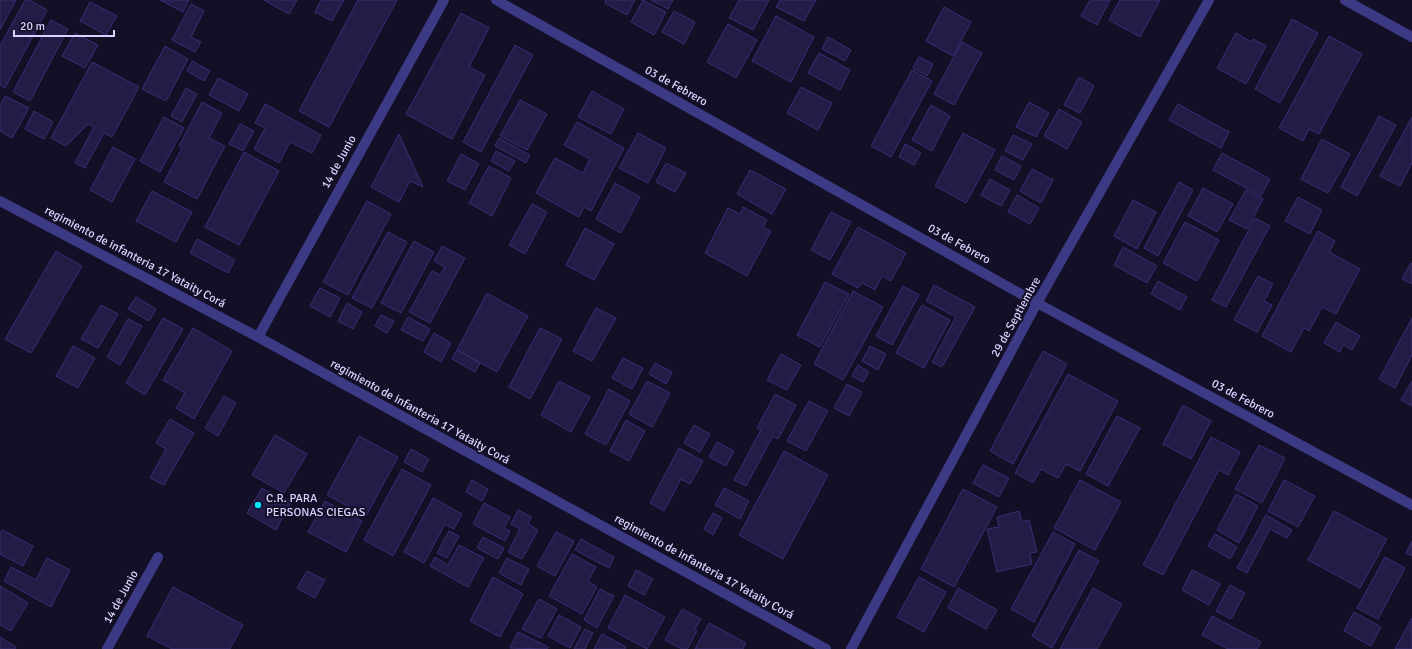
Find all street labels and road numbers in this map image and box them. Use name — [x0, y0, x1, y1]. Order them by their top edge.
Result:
street label: 03 de Febrero — [642, 63, 710, 109]
street label: 14 de Junio — [318, 133, 360, 191]
street label: regimiento de infanteria 17 Yataity Corá — [42, 203, 228, 311]
street label: 03 de Febrero — [925, 221, 993, 267]
street label: 29 de Septiembre — [988, 274, 1044, 360]
street label: regimiento de infanteria 17 Yataity Corá — [328, 356, 512, 468]
street label: 03 de Febrero — [1209, 376, 1277, 422]
street label: regimiento de infanteria 17 Yataity Corá — [612, 511, 796, 623]
street label: 14 de Junio — [100, 568, 142, 626]

